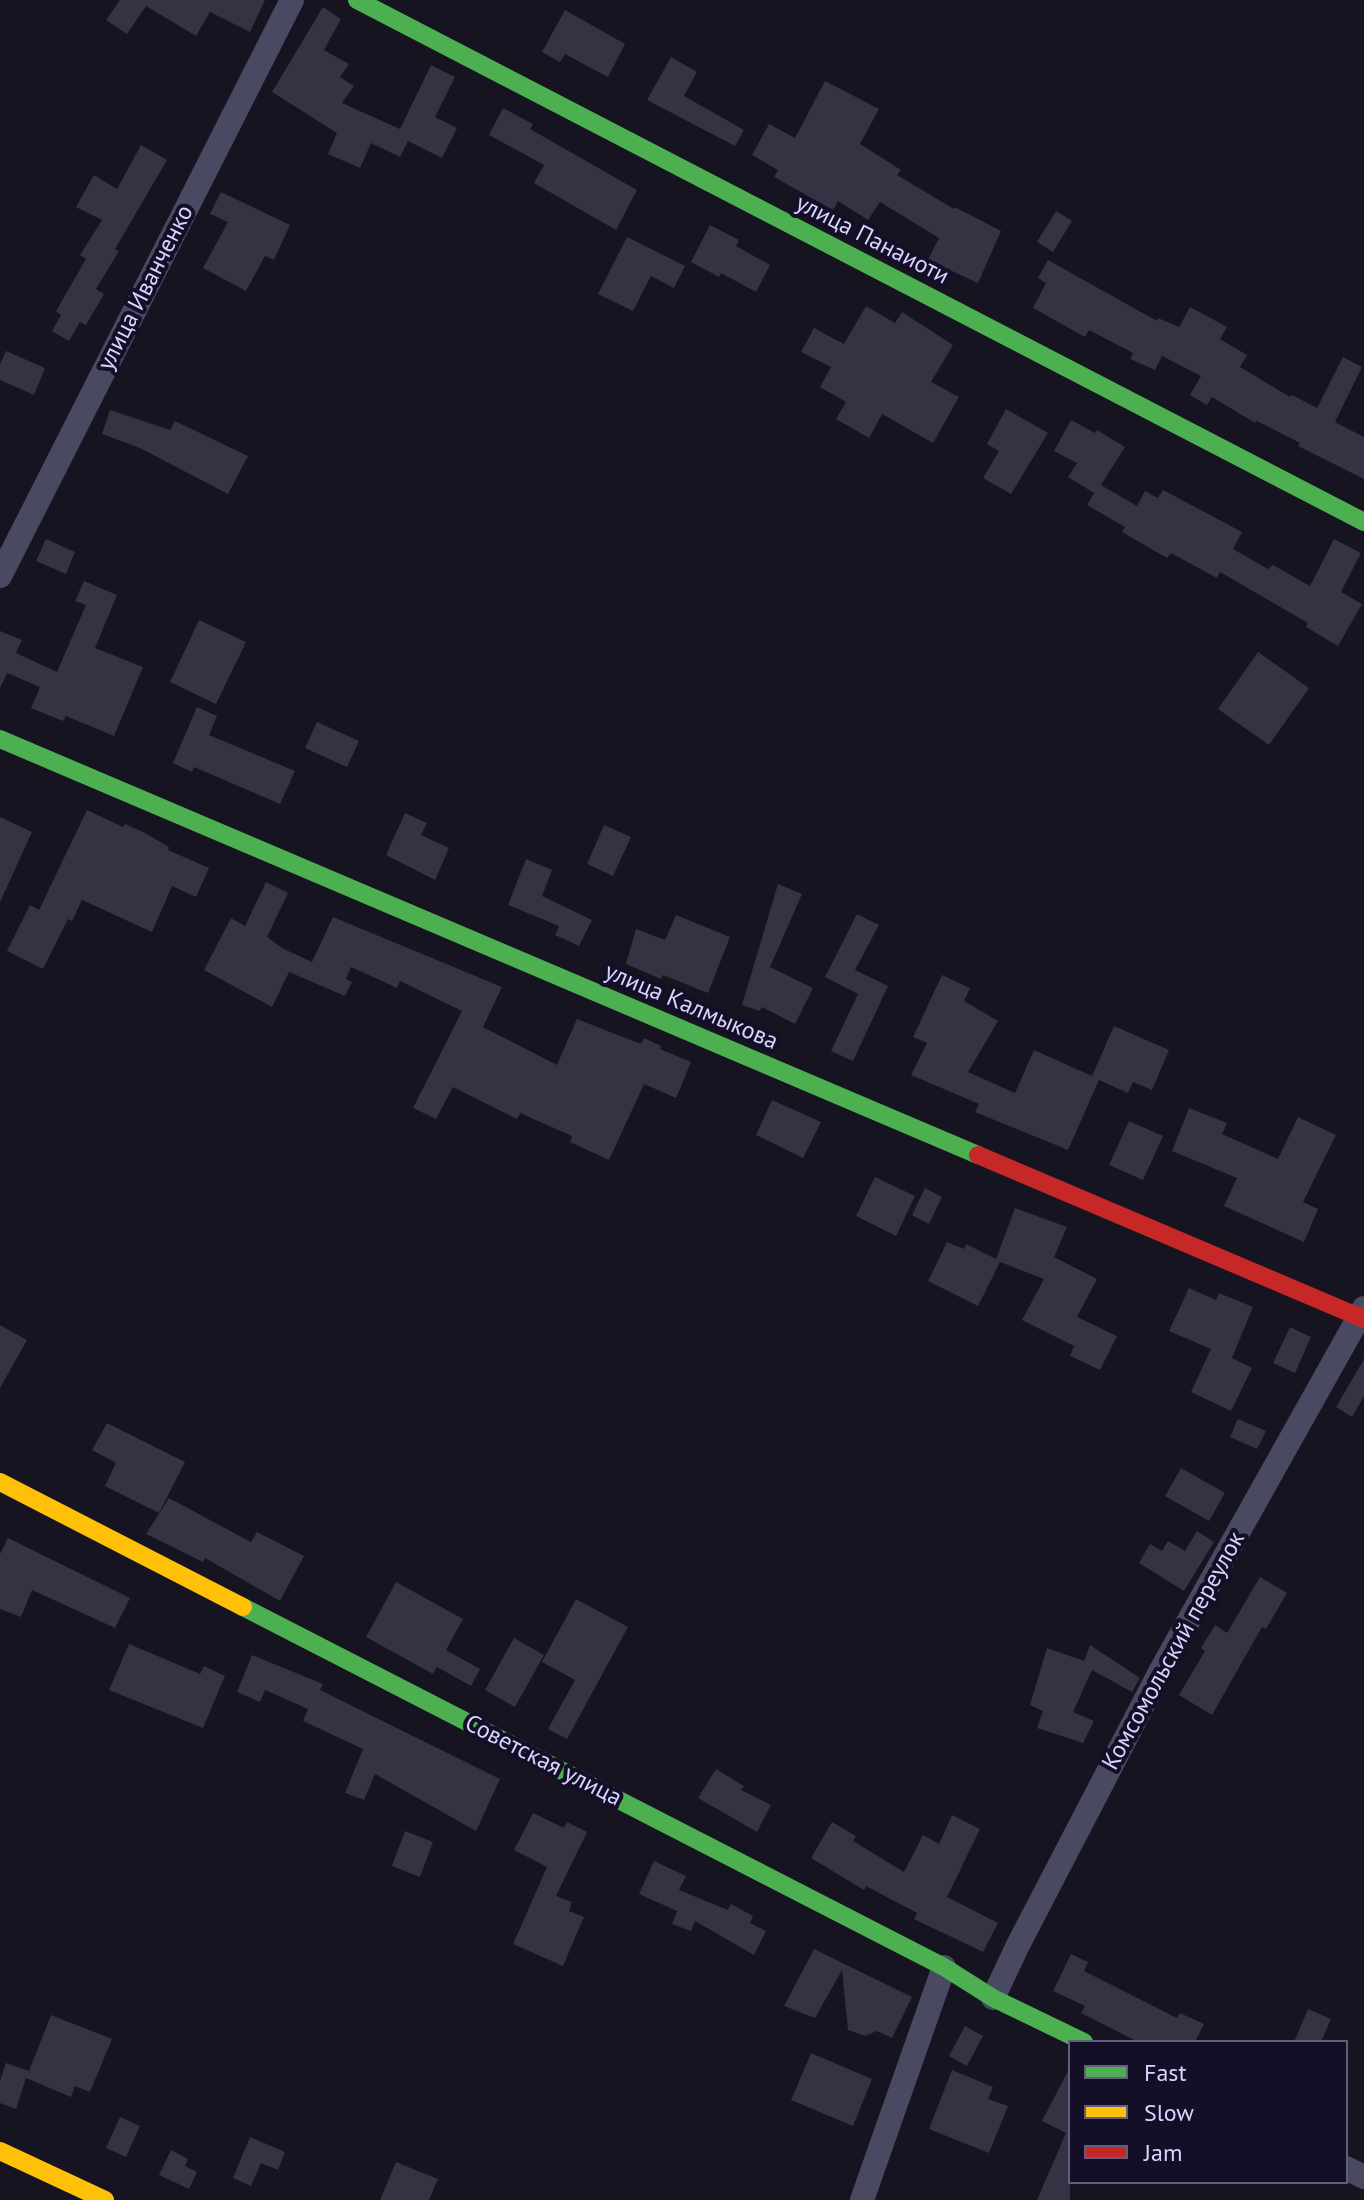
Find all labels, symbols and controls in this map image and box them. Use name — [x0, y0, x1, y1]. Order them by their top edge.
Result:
street label: улица Панаиоти — [790, 189, 954, 291]
street label: улица Иванченко — [92, 201, 200, 375]
street label: улица Калмыкова — [600, 958, 782, 1056]
street label: Комсомольский переулок — [1097, 1527, 1251, 1775]
street label: Советская улица — [460, 1709, 626, 1813]
legend — [1068, 2040, 1348, 2184]
text: Fast — [1144, 2057, 1187, 2088]
text: Slow — [1144, 2097, 1194, 2128]
text: Jam — [1144, 2137, 1182, 2168]

